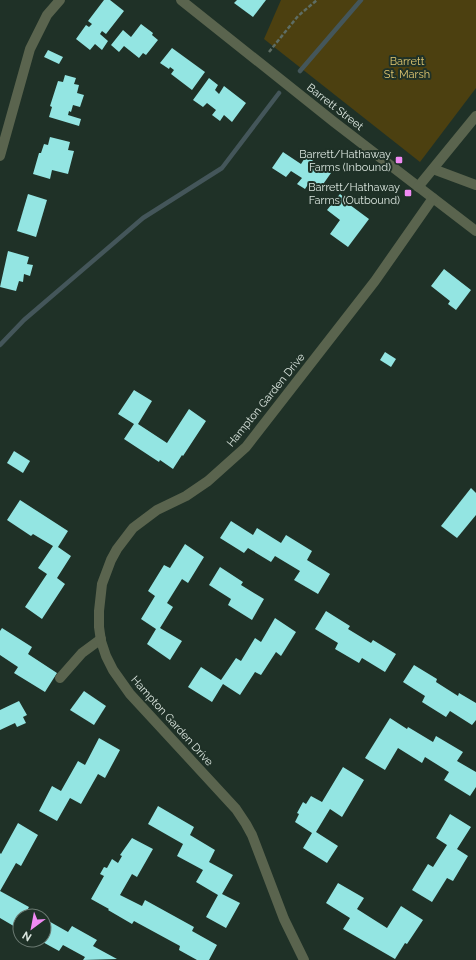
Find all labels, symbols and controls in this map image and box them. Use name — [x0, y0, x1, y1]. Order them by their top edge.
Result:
park label: Barrett St. Marsh — [384, 55, 430, 81]
street label: Barrett Street — [304, 81, 366, 133]
place label: Barrett/Hathaway Farms (Inbound) — [299, 148, 391, 174]
marker: Barrett/Hathaway Farms (Inbound) — [394, 155, 404, 165]
place label: Barrett/Hathaway Farms (Outbound) — [308, 181, 400, 207]
marker: Barrett/Hathaway Farms (Outbound) — [403, 188, 413, 198]
street label: Hampton Garden Drive — [224, 350, 308, 449]
street label: Hampton Garden Drive — [128, 673, 216, 769]
north arrow — [12, 908, 52, 948]
text: N — [20, 928, 34, 944]

